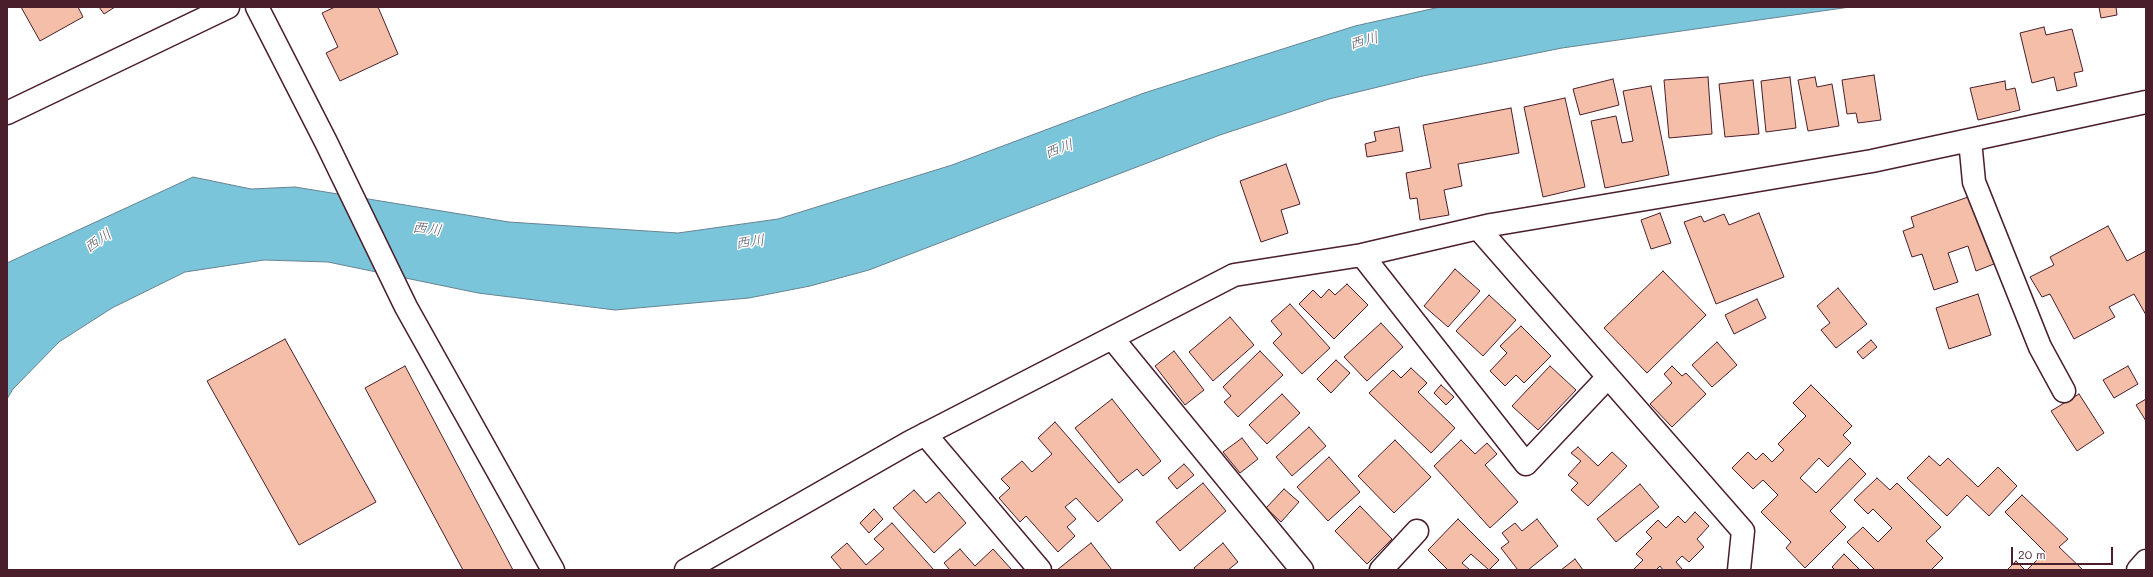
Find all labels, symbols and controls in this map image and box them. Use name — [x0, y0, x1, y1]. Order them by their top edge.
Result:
water label: 西川 — [1347, 28, 1381, 54]
water label: 西川 — [1042, 135, 1076, 163]
water label: 西川 — [411, 218, 443, 240]
water label: 西川 — [81, 225, 115, 257]
water label: 西川 — [734, 231, 766, 253]
scale bar — [2013, 539, 2115, 565]
text: 20 m — [2018, 546, 2046, 562]

